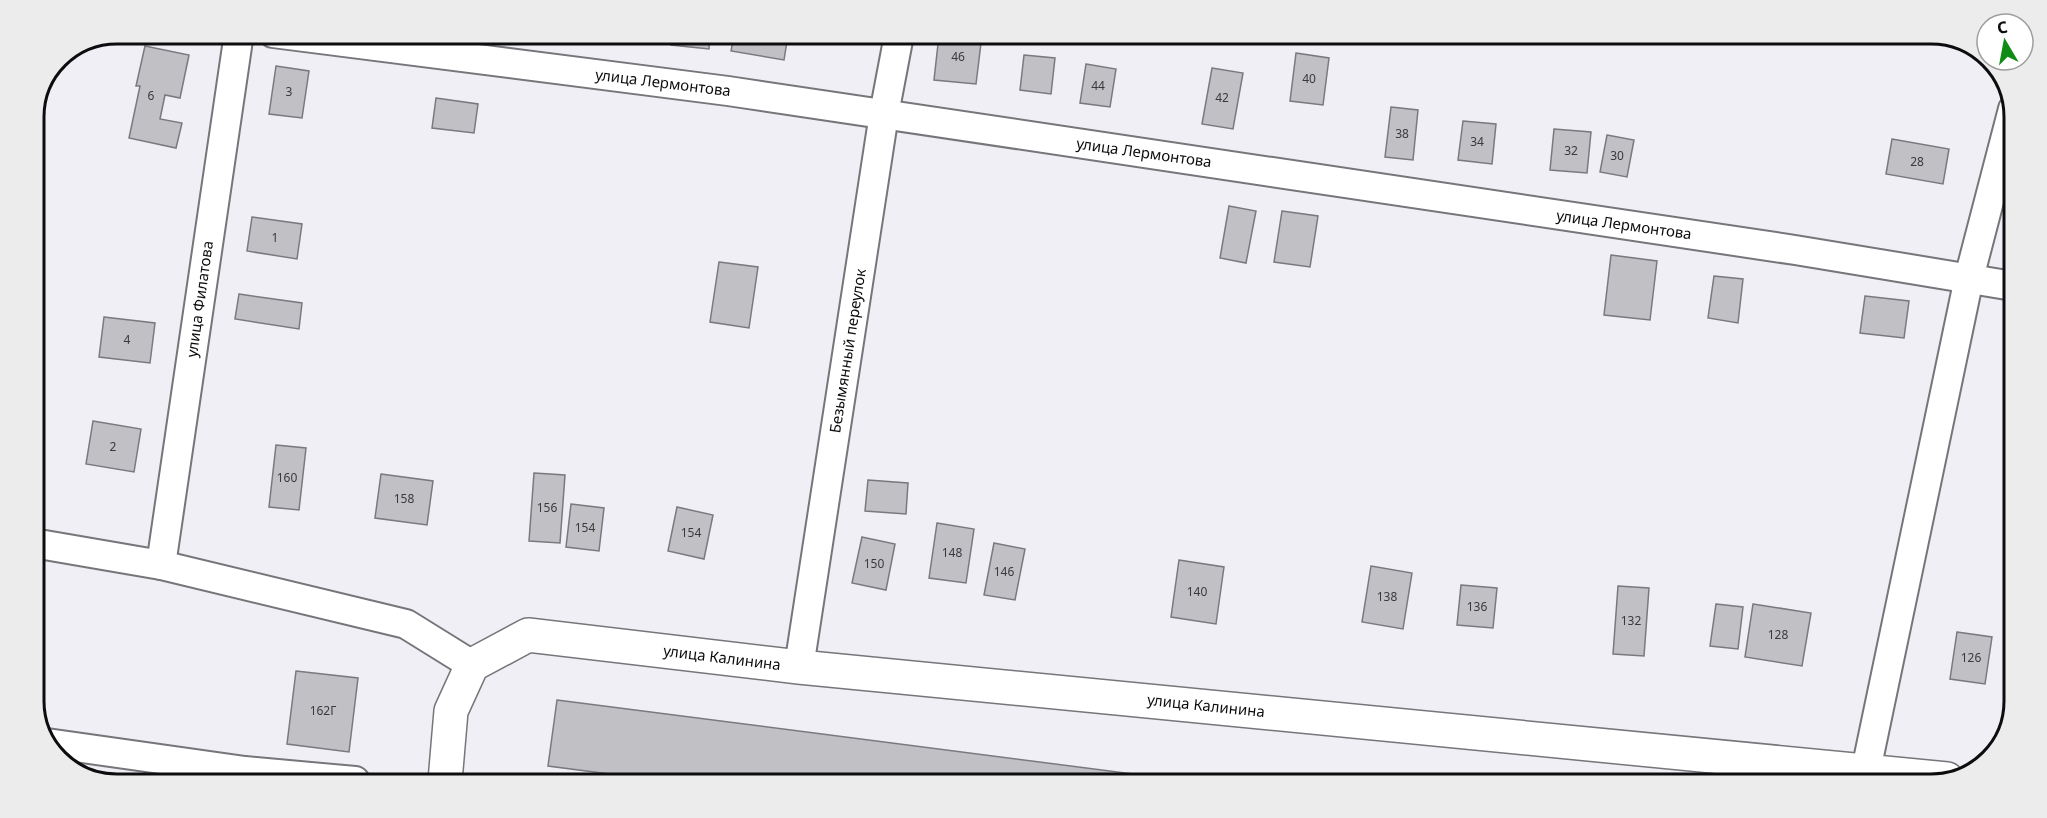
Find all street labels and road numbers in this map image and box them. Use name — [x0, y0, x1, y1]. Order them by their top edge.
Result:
street label: улица Лермонтова — [594, 64, 732, 100]
street label: улица Лермонтова — [1075, 133, 1213, 171]
street label: улица Лермонтова — [1555, 205, 1693, 243]
street label: улица Филатова — [181, 239, 217, 358]
street label: Безымянный переулок — [824, 267, 870, 435]
street label: улица Калинина — [662, 640, 782, 674]
street label: улица Калинина — [1146, 689, 1266, 721]

